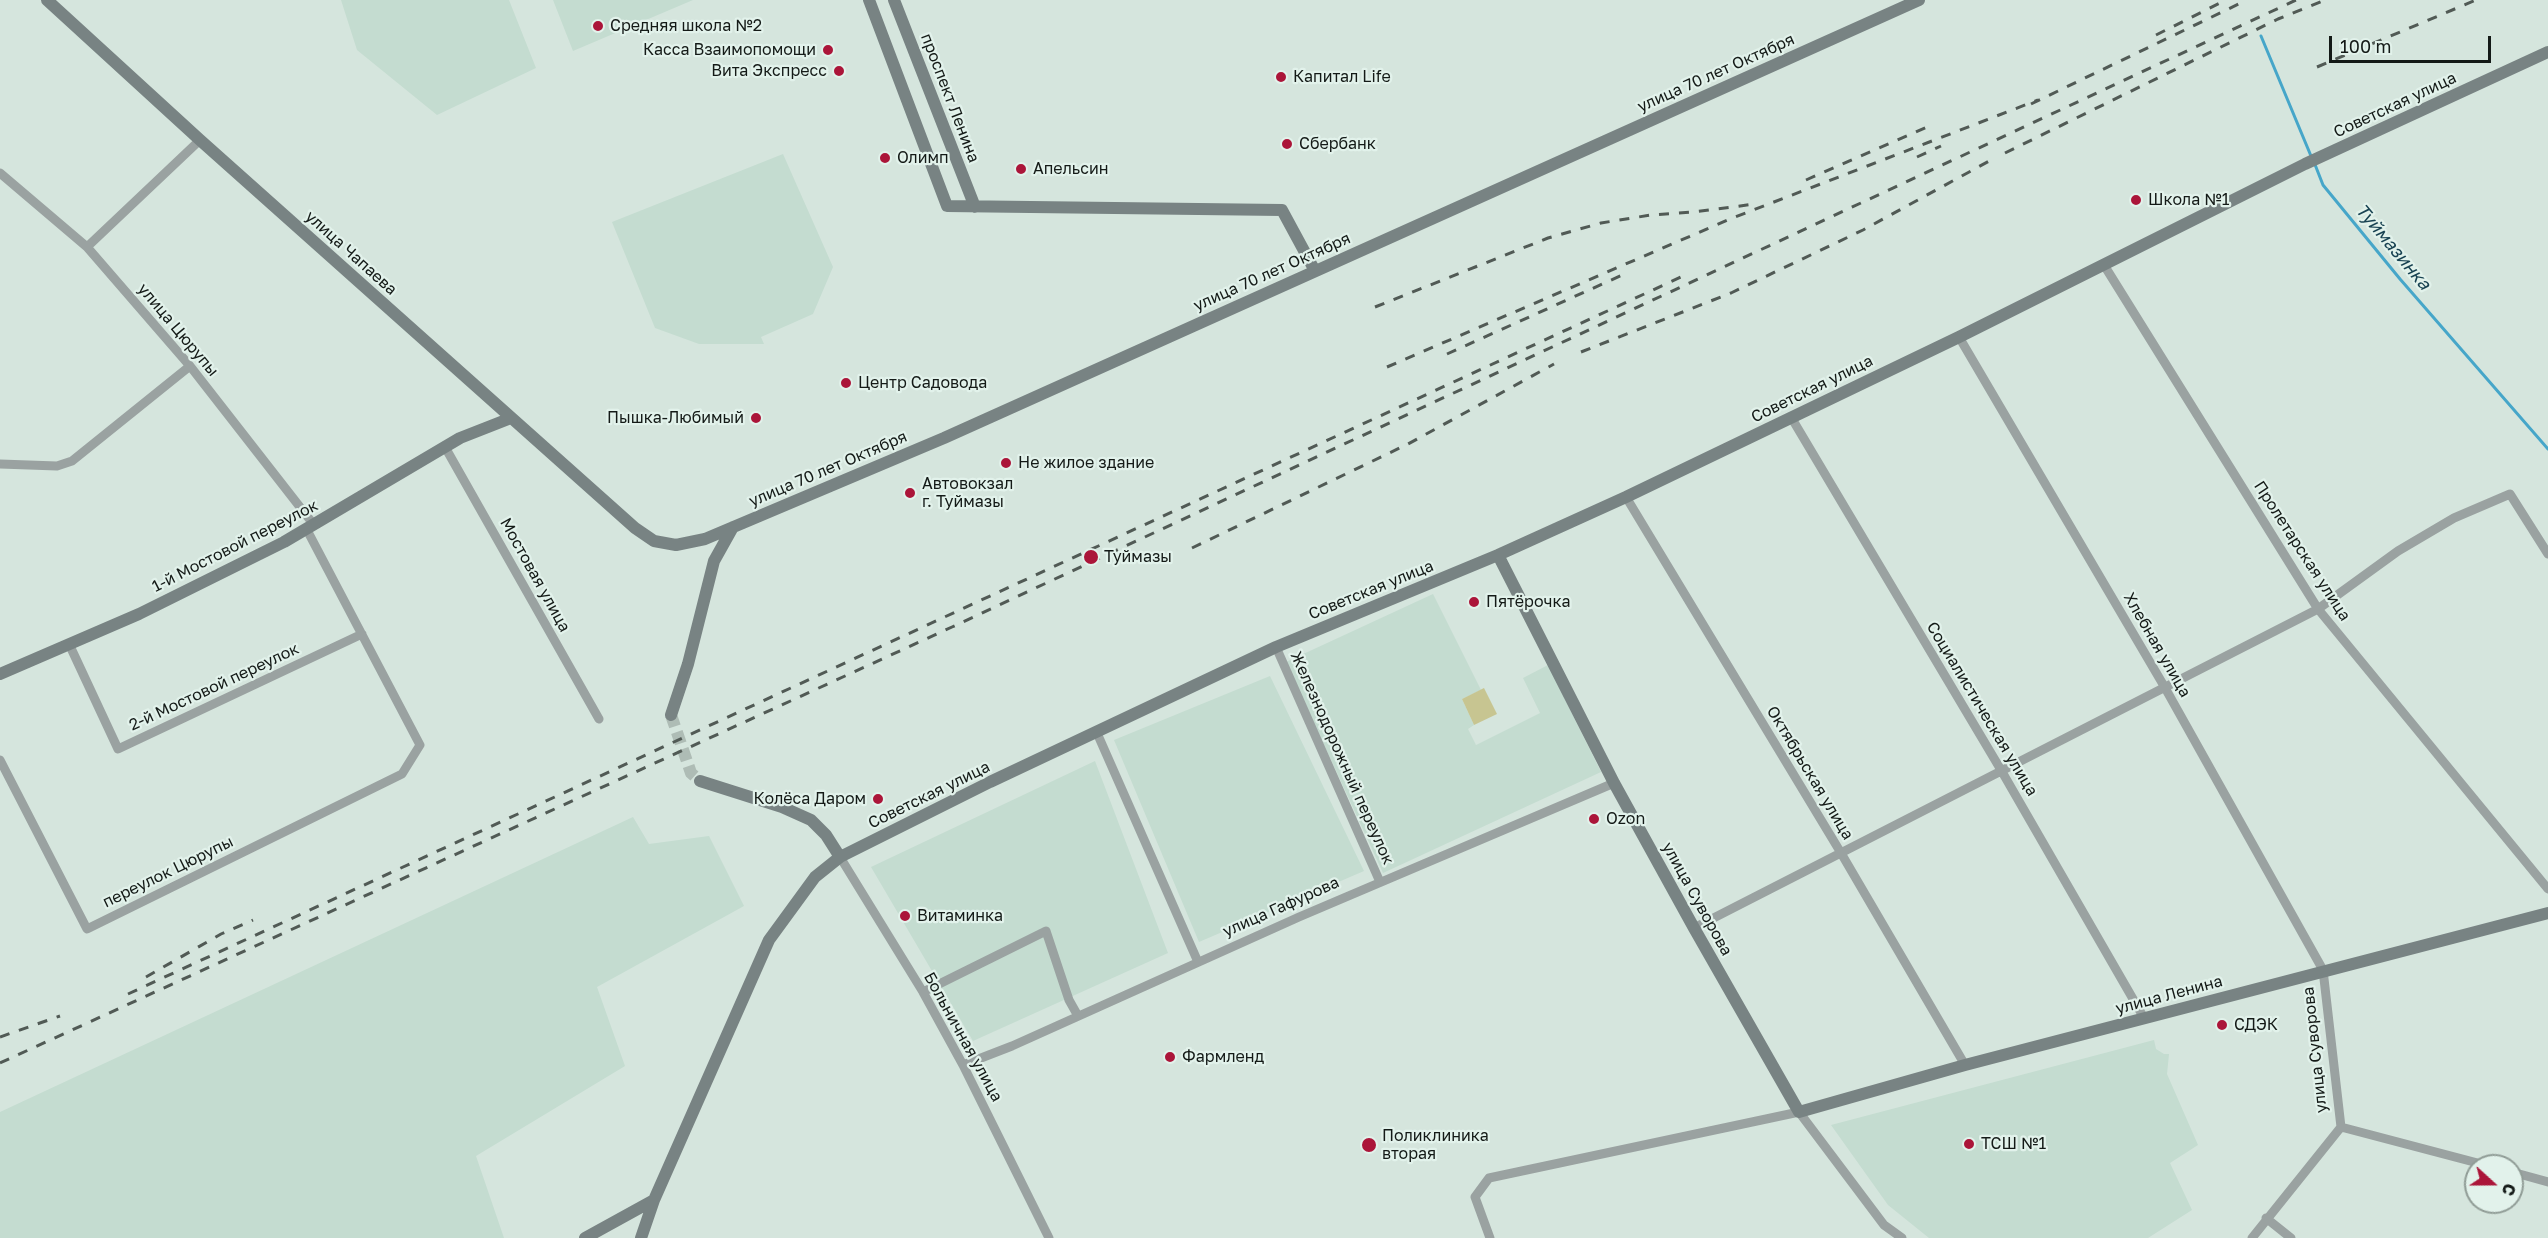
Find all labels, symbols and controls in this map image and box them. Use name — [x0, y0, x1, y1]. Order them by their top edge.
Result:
place label: Средняя школа №2 — [610, 16, 762, 36]
marker: Средняя школа №2 — [591, 19, 605, 33]
scale bar — [2332, 24, 2494, 62]
street label: улица 70 лет Октября — [1634, 30, 1798, 116]
street label: проспект Ленина — [917, 31, 983, 165]
text: 100 m — [2340, 35, 2391, 57]
place label: Касса Взаимопомощи — [643, 40, 816, 60]
marker: Касса Взаимопомощи — [821, 43, 835, 57]
place label: Вита Экспресс — [711, 61, 827, 81]
marker: Вита Экспресс — [832, 64, 846, 78]
place label: Капитал Life — [1293, 67, 1391, 87]
street label: Советская улица — [2331, 68, 2459, 142]
marker: Капитал Life — [1274, 70, 1288, 84]
place label: Сбербанк — [1299, 134, 1376, 154]
marker: Сбербанк — [1280, 137, 1294, 151]
place label: Олимп — [897, 148, 949, 168]
marker: Олимп — [878, 151, 892, 165]
place label: Апельсин — [1033, 159, 1109, 179]
marker: Апельсин — [1014, 162, 1028, 176]
place label: Школа №1 — [2148, 190, 2230, 210]
marker: Школа №1 — [2129, 193, 2143, 207]
water label: Туймазинка — [2351, 200, 2435, 294]
street label: улица Чапаева — [301, 207, 401, 299]
street label: улица 70 лет Октября — [1190, 229, 1354, 315]
street label: улица Цюрупы — [134, 280, 222, 380]
street label: Советская улица — [1748, 351, 1876, 427]
place label: Центр Садовода — [858, 373, 987, 393]
marker: Центр Садовода — [839, 376, 853, 390]
place label: Пышка-Любимый — [607, 408, 744, 428]
marker: Пышка-Любимый — [749, 411, 763, 425]
street label: улица 70 лет Октября — [746, 427, 910, 511]
place label: Не жилое здание — [1018, 453, 1154, 473]
marker: Не жилое здание — [999, 456, 1013, 470]
place label: Автовокзал г. Туймазы — [922, 474, 1013, 512]
street label: Пролетарская улица — [2250, 477, 2354, 625]
marker: Автовокзал г. Туймазы — [903, 486, 917, 500]
street label: 1-й Мостовой переулок — [149, 496, 321, 596]
street label: Мостовая улица — [496, 515, 574, 635]
place label: Туймазы — [1104, 547, 1172, 567]
marker: Туймазы — [1082, 548, 1100, 566]
street label: Советская улица — [1306, 556, 1436, 624]
street label: Хлебная улица — [2119, 589, 2195, 701]
place label: Пятёрочка — [1486, 592, 1570, 612]
marker: Пятёрочка — [1467, 595, 1481, 609]
street label: Социалистическая улица — [1922, 619, 2042, 799]
street label: 2-й Мостовой переулок — [126, 639, 302, 735]
street label: Железнодорожный переулок — [1286, 648, 1398, 868]
street label: Октябрьская улица — [1762, 703, 1858, 843]
street label: Советская улица — [865, 757, 993, 833]
place label: Колёса Даром — [754, 789, 866, 809]
marker: Колёса Даром — [871, 792, 885, 806]
place label: Ozon — [1606, 809, 1645, 829]
marker: Ozon — [1587, 812, 1601, 826]
street label: переулок Цюрупы — [100, 832, 236, 912]
street label: улица Суворова — [1658, 839, 1736, 959]
street label: улица Гафурова — [1220, 873, 1342, 941]
place label: Витаминка — [917, 906, 1003, 926]
marker: Витаминка — [898, 909, 912, 923]
street label: Больничная улица — [919, 969, 1007, 1105]
street label: улица Ленина — [2113, 972, 2225, 1018]
street label: улица Суворова — [2299, 986, 2331, 1114]
place label: СДЭК — [2234, 1015, 2278, 1035]
marker: СДЭК — [2215, 1018, 2229, 1032]
place label: Фармленд — [1182, 1047, 1264, 1067]
marker: Фармленд — [1163, 1050, 1177, 1064]
place label: Поликлиника вторая — [1382, 1126, 1489, 1164]
place label: ТСШ №1 — [1981, 1134, 2046, 1154]
marker: Поликлиника вторая — [1360, 1136, 1378, 1154]
marker: ТСШ №1 — [1962, 1137, 1976, 1151]
north arrow — [2464, 1154, 2524, 1214]
text: С — [2498, 1181, 2520, 1199]

